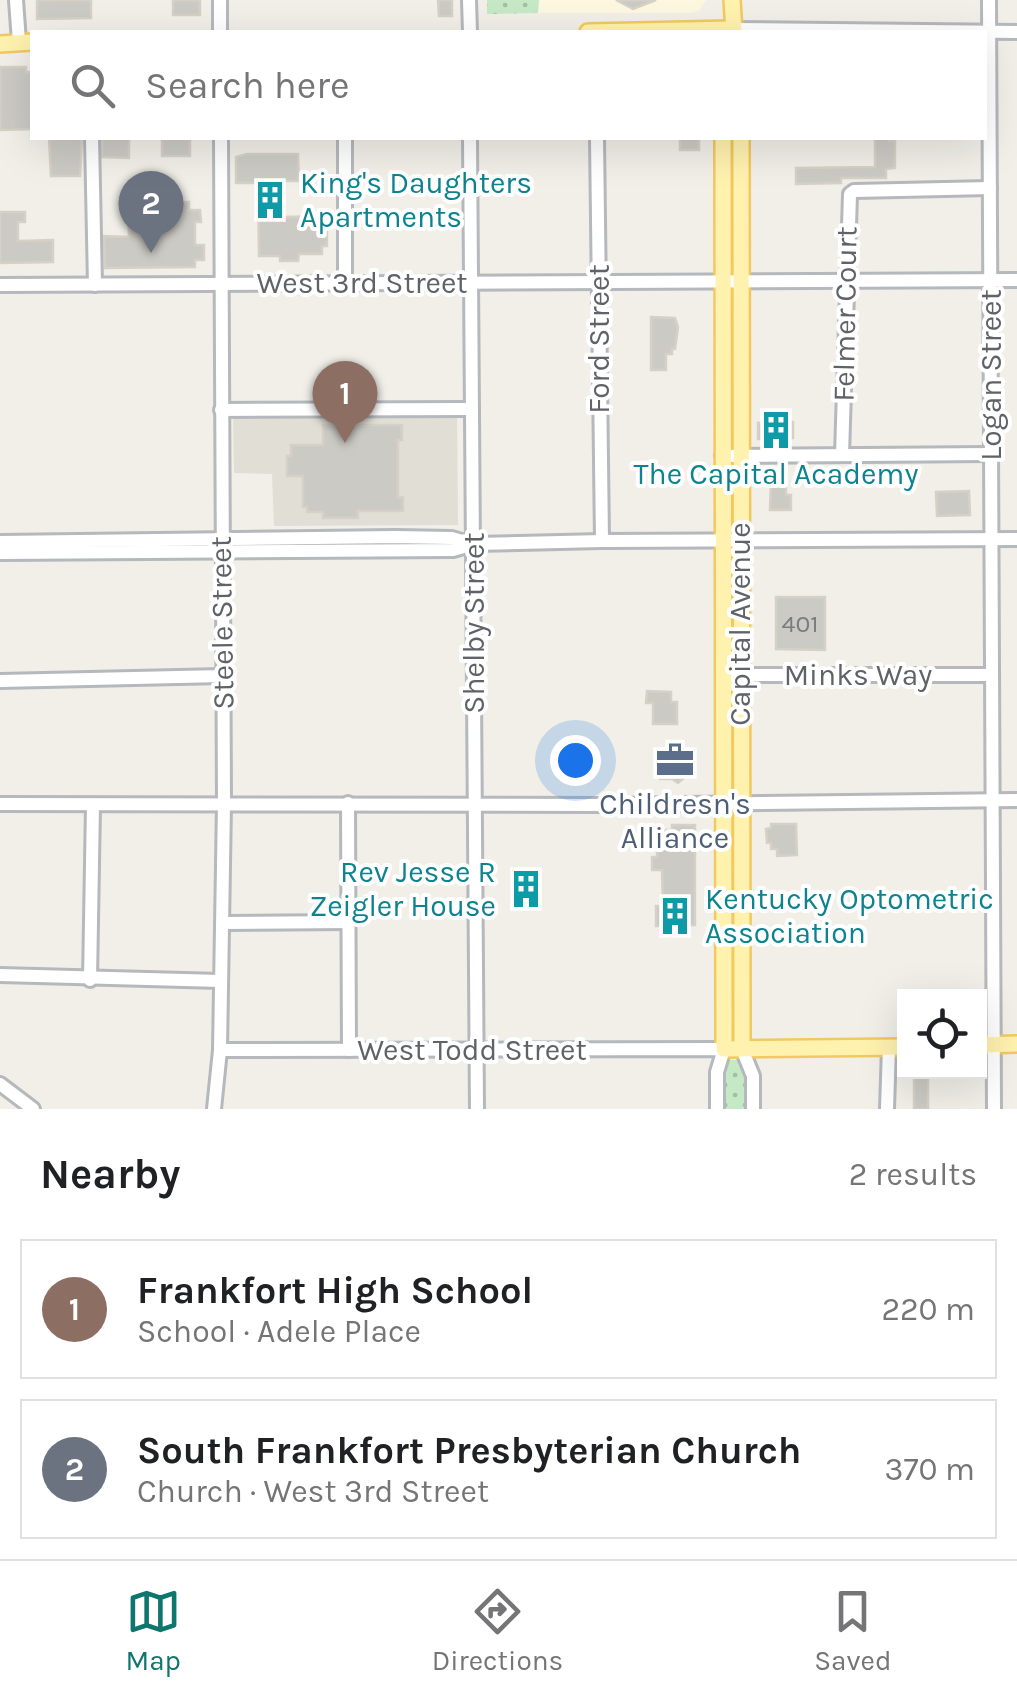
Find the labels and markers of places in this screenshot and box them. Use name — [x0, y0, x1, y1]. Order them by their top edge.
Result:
place label: King's Daughters Apartments — [300, 165, 532, 235]
pin: 2 — [118, 170, 184, 253]
building icon: King's Daughters Apartments — [249, 179, 291, 221]
pin: 1 — [312, 360, 378, 443]
building icon: The Capital Academy — [755, 409, 797, 451]
place label: The Capital Academy — [634, 456, 918, 492]
office icon: Childresn's Alliance — [654, 739, 696, 781]
place label: Childresn's Alliance — [599, 786, 751, 856]
place label: Rev Jesse R Zeigler House — [309, 854, 496, 924]
building icon: Rev Jesse R Zeigler House — [505, 868, 547, 910]
place label: Kentucky Optometric Association — [705, 881, 994, 951]
building icon: Kentucky Optometric Association — [654, 895, 696, 937]

